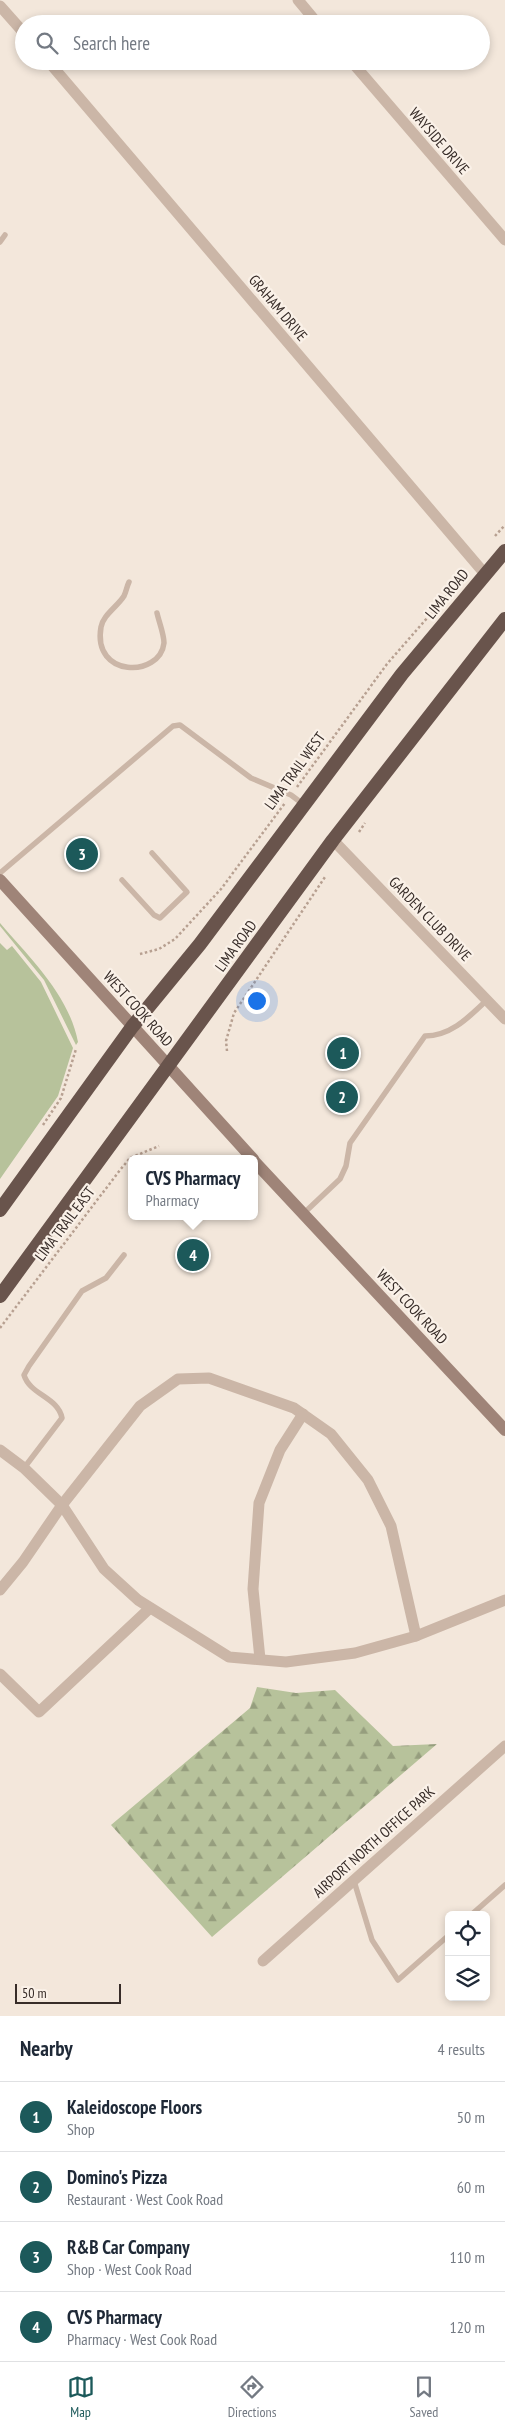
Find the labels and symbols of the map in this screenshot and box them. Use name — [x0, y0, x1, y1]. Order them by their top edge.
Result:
street label: WAYSIDE DRIVE — [405, 103, 473, 178]
street label: GRAHAM DRIVE — [245, 270, 312, 345]
street label: LIMA ROAD — [421, 565, 473, 622]
street label: LIMA TRAIL WEST — [260, 728, 329, 813]
pin: 3 — [66, 835, 98, 873]
street label: GARDEN CLUB DRIVE — [385, 872, 476, 965]
street label: LIMA ROAD — [211, 916, 261, 975]
street label: WEST COOK ROAD — [99, 967, 177, 1050]
your location — [244, 988, 270, 1014]
pin: 1 — [327, 1034, 359, 1072]
pin: 2 — [326, 1078, 358, 1116]
street label: LIMA TRAIL EAST — [30, 1182, 99, 1265]
pin: 4 — [177, 1236, 209, 1274]
street label: WEST COOK ROAD — [373, 1265, 452, 1348]
street label: AIRPORT NORTH OFFICE PARK — [309, 1781, 439, 1901]
scale bar — [15, 1981, 121, 2004]

